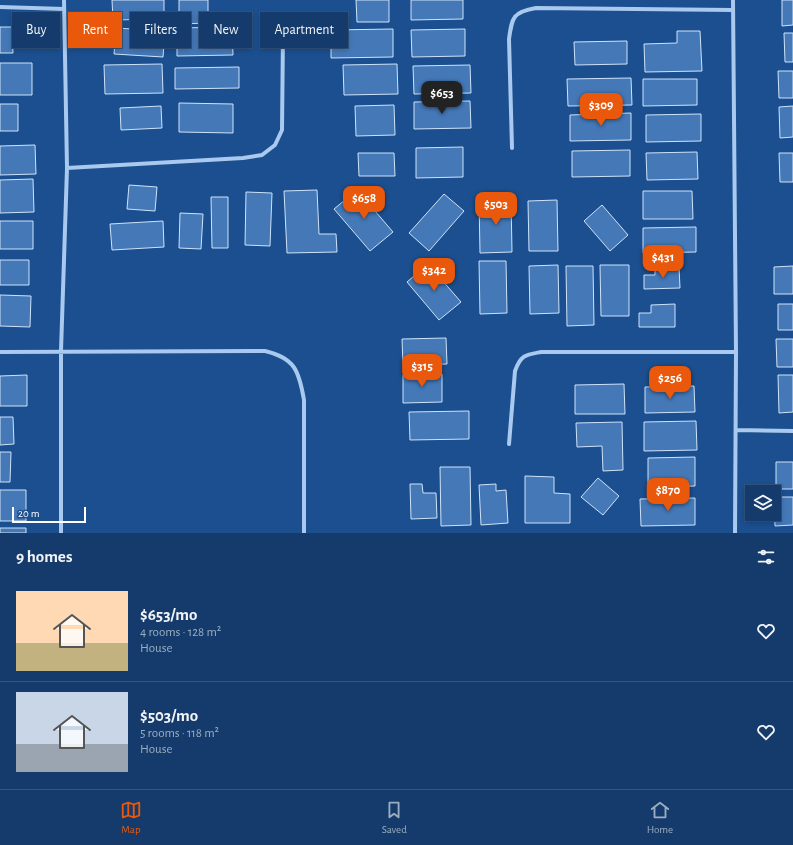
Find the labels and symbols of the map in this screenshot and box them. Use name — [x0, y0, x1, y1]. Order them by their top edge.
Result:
pin: $653 — [418, 81, 466, 115]
pin: $309 — [577, 93, 625, 127]
pin: $658 — [340, 186, 388, 220]
pin: $503 — [472, 192, 520, 226]
pin: $431 — [639, 245, 687, 279]
pin: $342 — [410, 258, 458, 292]
pin: $315 — [398, 354, 446, 388]
pin: $256 — [646, 366, 694, 400]
pin: $870 — [644, 478, 692, 512]
scale bar — [12, 505, 86, 524]

